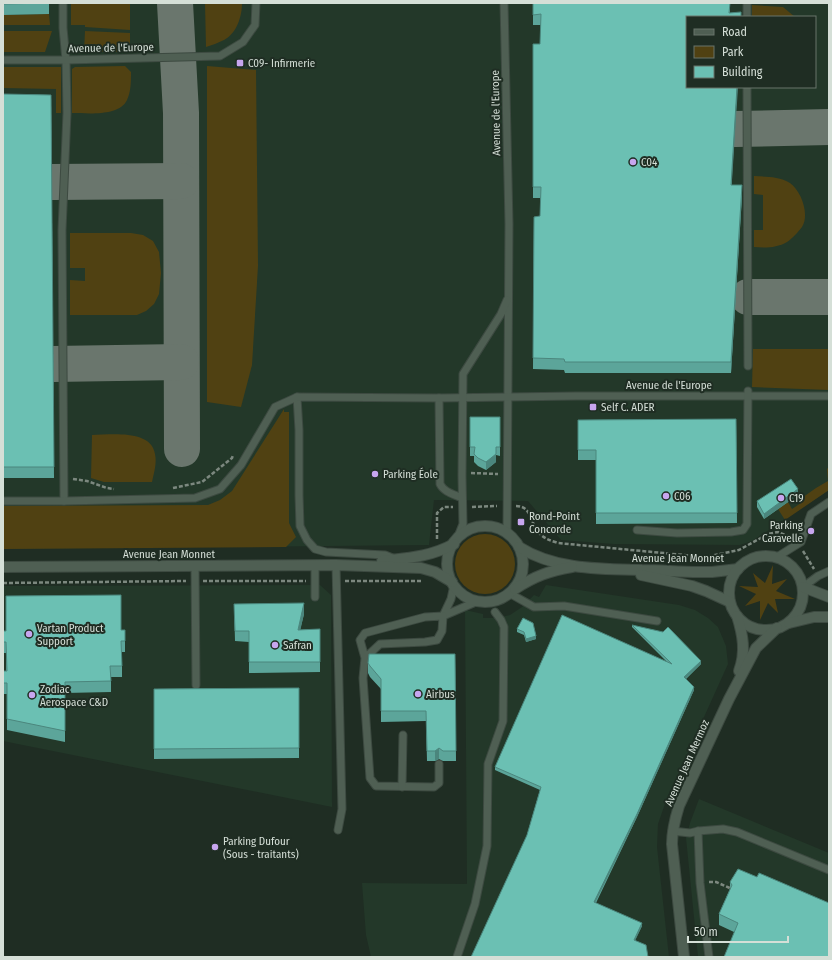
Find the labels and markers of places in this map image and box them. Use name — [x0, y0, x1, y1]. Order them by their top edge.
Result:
place label: C09- Infirmerie — [248, 57, 315, 70]
marker: C09- Infirmerie — [235, 58, 245, 68]
place label: C04 — [641, 156, 658, 169]
marker: C04 — [628, 157, 638, 167]
place label: Self C. ADER — [601, 401, 655, 414]
marker: Self C. ADER — [588, 402, 598, 412]
place label: Parking Éole — [383, 467, 438, 481]
marker: Parking Éole — [370, 469, 380, 479]
place label: C06 — [674, 490, 691, 503]
marker: C06 — [661, 491, 671, 501]
place label: C19 — [789, 492, 804, 505]
marker: C19 — [776, 493, 786, 503]
place label: Rond-Point Concorde — [529, 510, 580, 536]
marker: Rond-Point Concorde — [516, 517, 526, 527]
place label: Parking Caravelle — [762, 519, 804, 545]
marker: Parking Caravelle — [806, 526, 816, 536]
place label: Vartan Product Support — [37, 622, 104, 648]
marker: Vartan Product Support — [24, 629, 34, 639]
place label: Safran — [283, 639, 312, 652]
marker: Safran — [270, 640, 280, 650]
place label: Zodiac Aerospace C&D — [40, 683, 108, 709]
place label: Airbus — [426, 688, 455, 701]
marker: Airbus — [413, 689, 423, 699]
marker: Zodiac Aerospace C&D — [27, 690, 37, 700]
place label: Parking Dufour (Sous - traitants) — [223, 835, 299, 861]
marker: Parking Dufour (Sous - traitants) — [210, 842, 220, 852]

